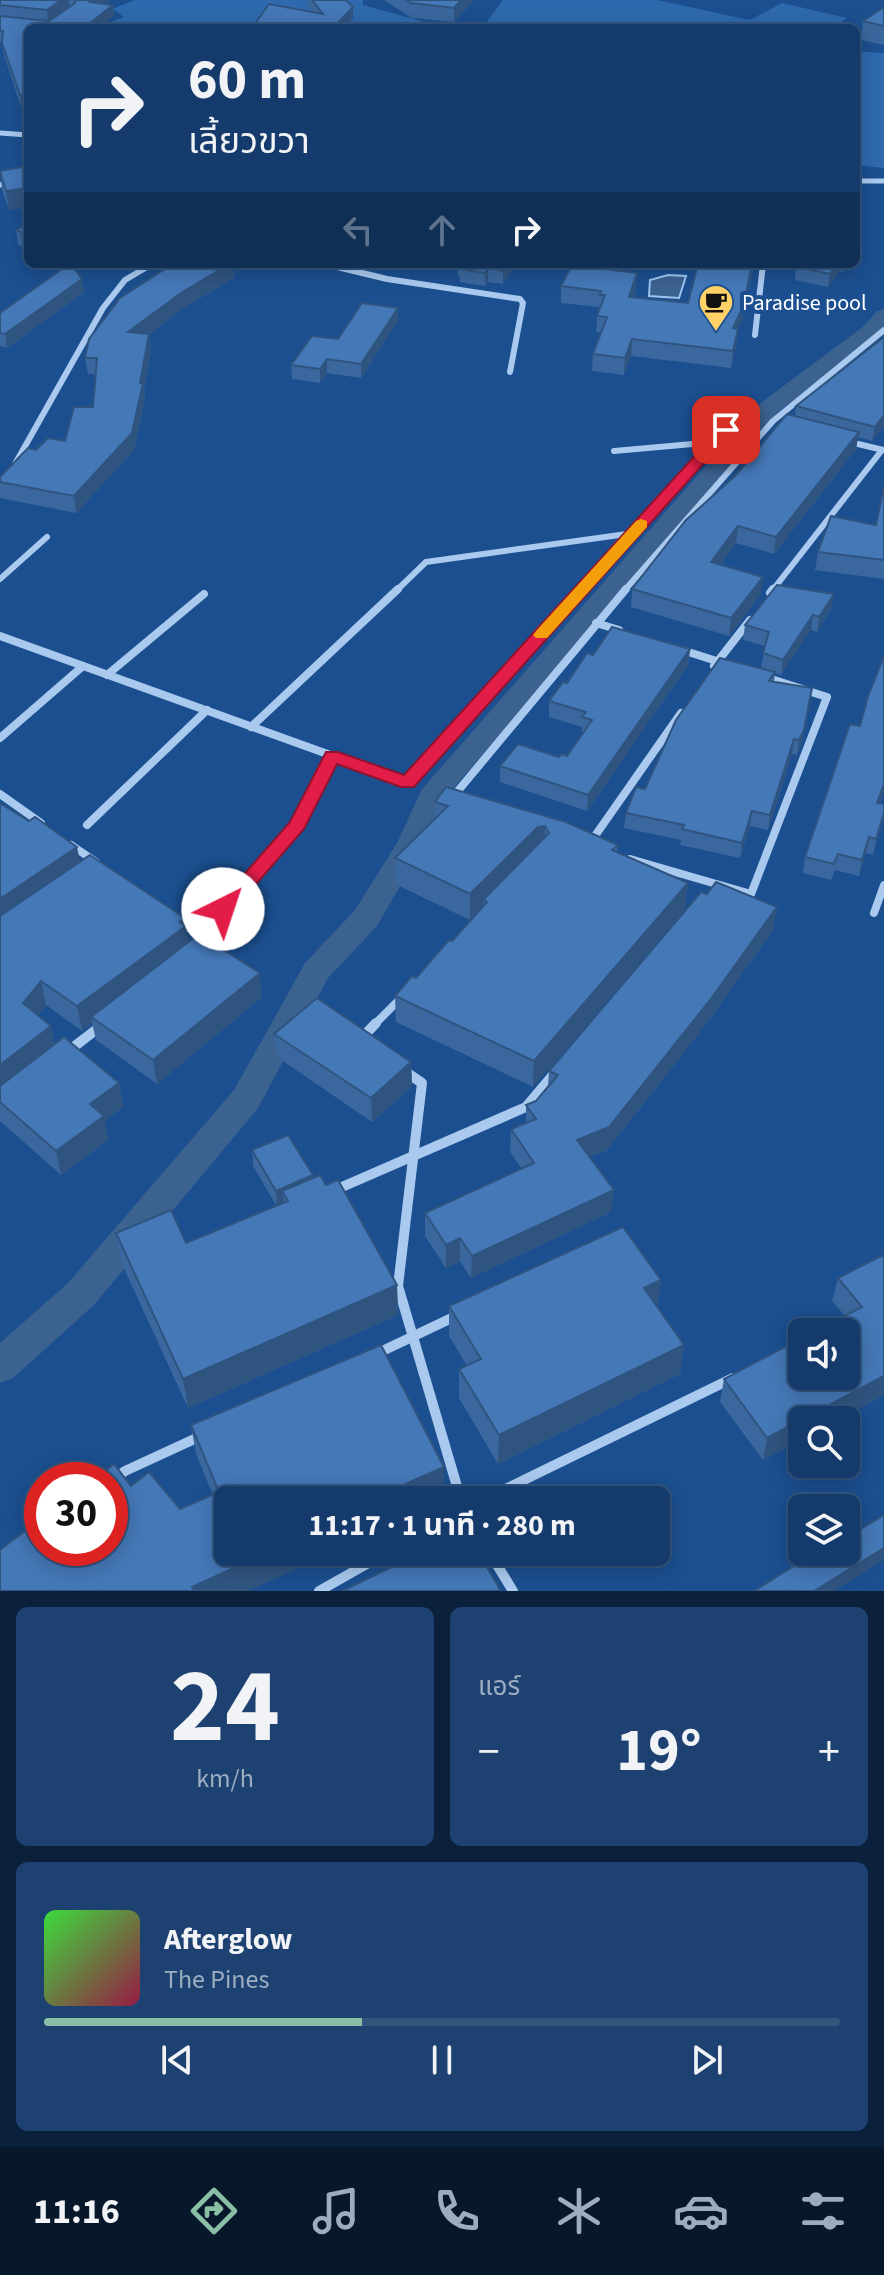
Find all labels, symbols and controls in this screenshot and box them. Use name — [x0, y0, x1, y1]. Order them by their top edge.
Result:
text: 60 m — [188, 41, 306, 120]
icon: right — [56, 56, 160, 160]
text: เลี้ยวขวา — [188, 116, 310, 167]
icon: left — [336, 208, 380, 252]
icon: ahead — [420, 208, 464, 252]
icon: right — [504, 208, 548, 252]
cafe icon: Paradise pool — [697, 283, 735, 333]
place label: Paradise pool — [742, 287, 867, 319]
pin — [692, 396, 760, 464]
icon: arrive — [704, 408, 748, 452]
position arrow — [181, 867, 265, 951]
map controls — [788, 1318, 860, 1566]
button: sound — [788, 1318, 860, 1390]
button: search — [788, 1406, 860, 1478]
speed limit sign: 30 — [24, 1462, 128, 1566]
button: layers — [788, 1494, 860, 1566]
text: 11:17 · 1 นาที · 280 m — [308, 1504, 576, 1547]
text: 24 — [170, 1634, 280, 1782]
text: แอร์ — [478, 1668, 520, 1705]
text: 19° — [616, 1709, 702, 1794]
text: − — [478, 1721, 500, 1784]
text: + — [818, 1721, 840, 1784]
text: km/h — [196, 1760, 254, 1797]
text: Afterglow — [164, 1918, 292, 1961]
text: The Pines — [164, 1961, 269, 1998]
icon: previous — [155, 2038, 199, 2082]
icon: pause — [420, 2038, 464, 2082]
icon: next — [685, 2038, 729, 2082]
icon: directions — [186, 2183, 242, 2239]
icon: music — [308, 2183, 364, 2239]
icon: phone — [429, 2183, 485, 2239]
icon: climate — [551, 2183, 607, 2239]
icon: car — [673, 2183, 729, 2239]
icon: filters — [795, 2183, 851, 2239]
text: 11:16 — [33, 2186, 120, 2237]

